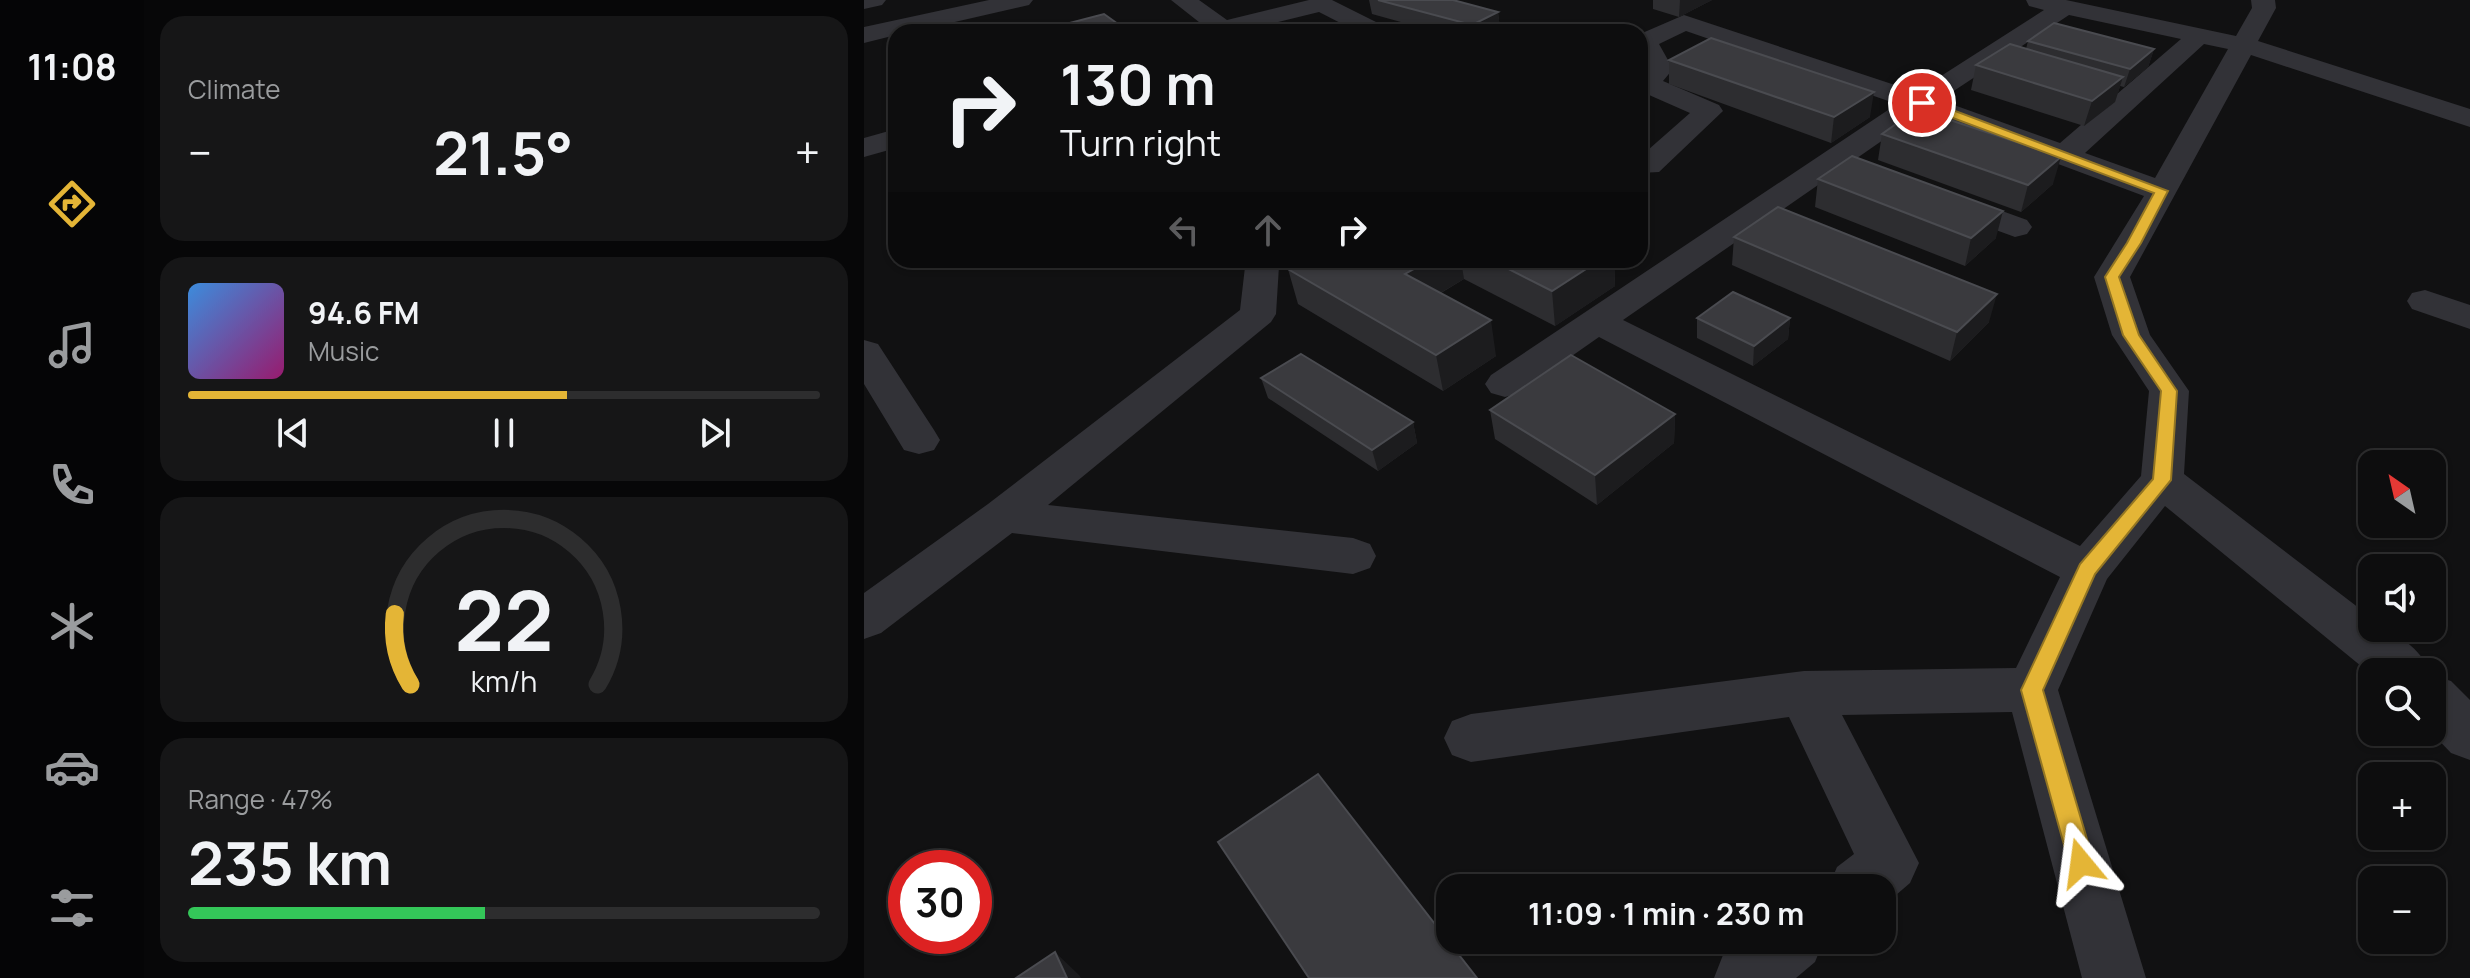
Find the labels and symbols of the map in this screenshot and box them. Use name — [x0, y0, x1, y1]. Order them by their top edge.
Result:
pin — [1888, 69, 1956, 137]
north arrow — [2358, 450, 2446, 538]
position arrow — [2039, 821, 2123, 905]
speed limit sign: 30 — [888, 850, 992, 954]

